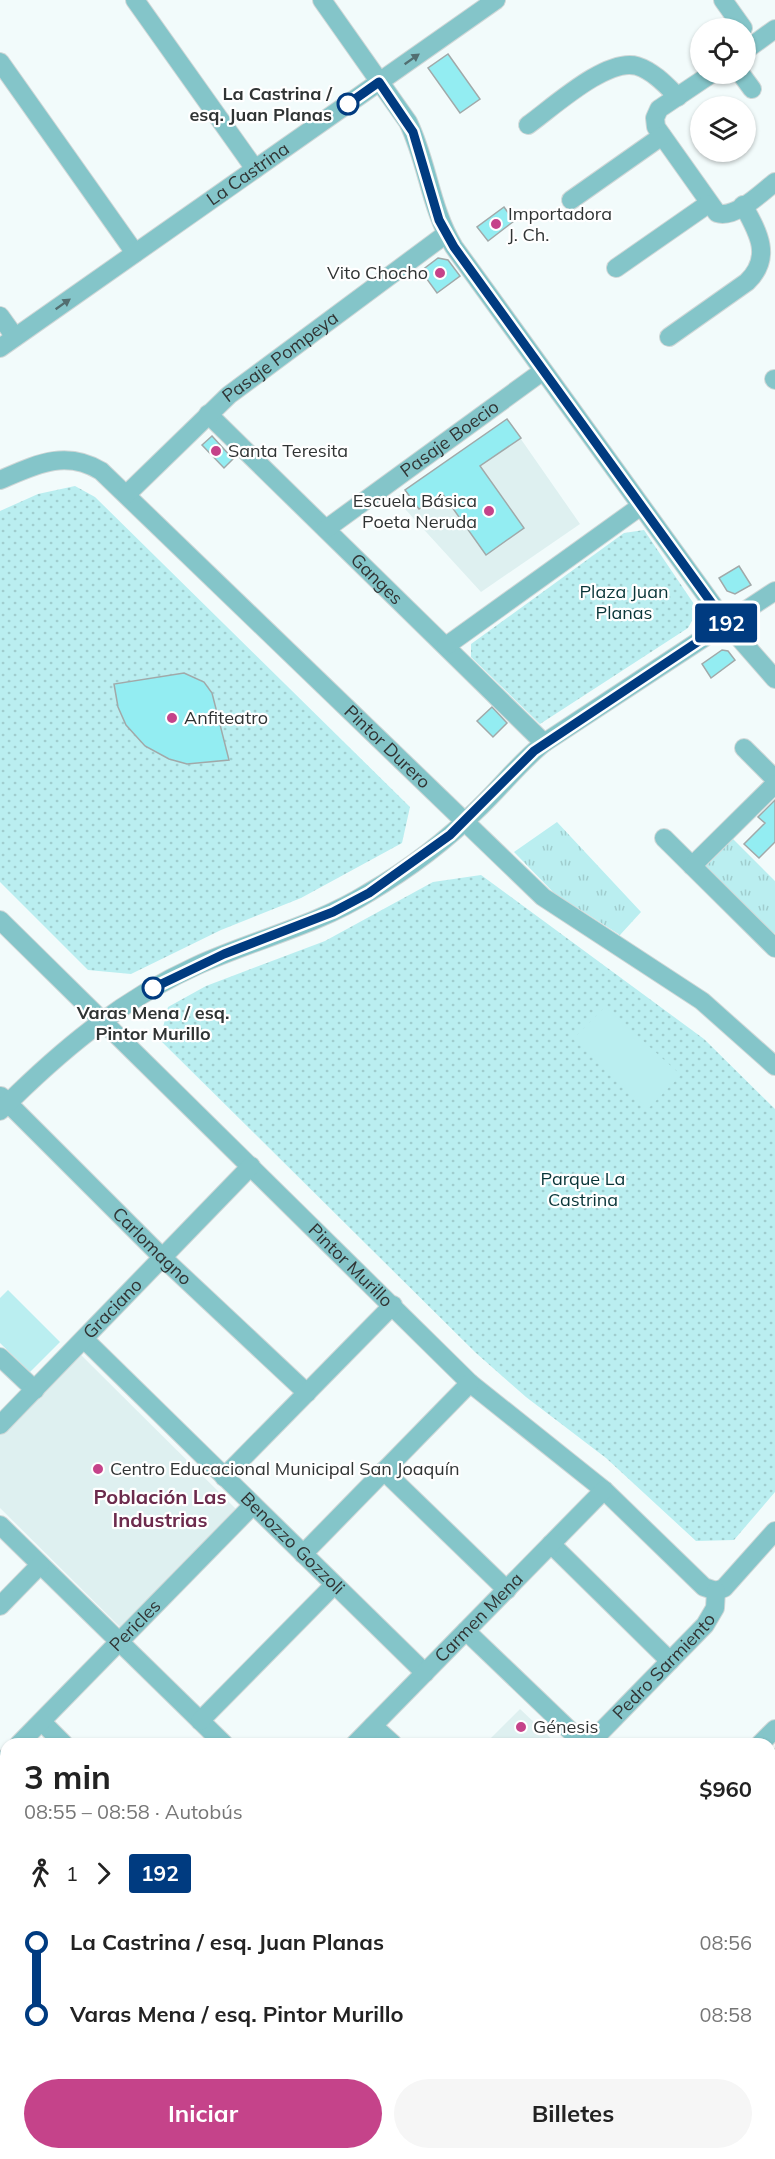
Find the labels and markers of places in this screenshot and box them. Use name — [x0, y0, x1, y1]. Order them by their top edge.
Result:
place label: La Castrina / esq. Juan Planas — [189, 82, 333, 126]
marker: La Castrina / esq. Juan Planas — [337, 93, 359, 115]
place label: Importadora J. Ch. — [508, 202, 612, 246]
marker: Importadora J. Ch. — [489, 217, 503, 231]
place label: Vito Chocho — [327, 261, 428, 284]
marker: Vito Chocho — [433, 266, 447, 280]
place label: Santa Teresita — [228, 439, 348, 462]
marker: Santa Teresita — [209, 444, 223, 458]
place label: Escuela Básica Poeta Neruda — [353, 489, 477, 533]
marker: Escuela Básica Poeta Neruda — [482, 504, 496, 518]
place label: Anfiteatro — [184, 706, 268, 729]
marker: Anfiteatro — [165, 711, 179, 725]
marker: Varas Mena / esq. Pintor Murillo — [142, 977, 164, 999]
place label: Varas Mena / esq. Pintor Murillo — [76, 1001, 229, 1045]
place label: Centro Educacional Municipal San Joaquín — [110, 1457, 460, 1480]
marker: Centro Educacional Municipal San Joaquín — [91, 1462, 105, 1476]
place label: Génesis — [533, 1715, 599, 1738]
marker: Génesis — [514, 1720, 528, 1734]

